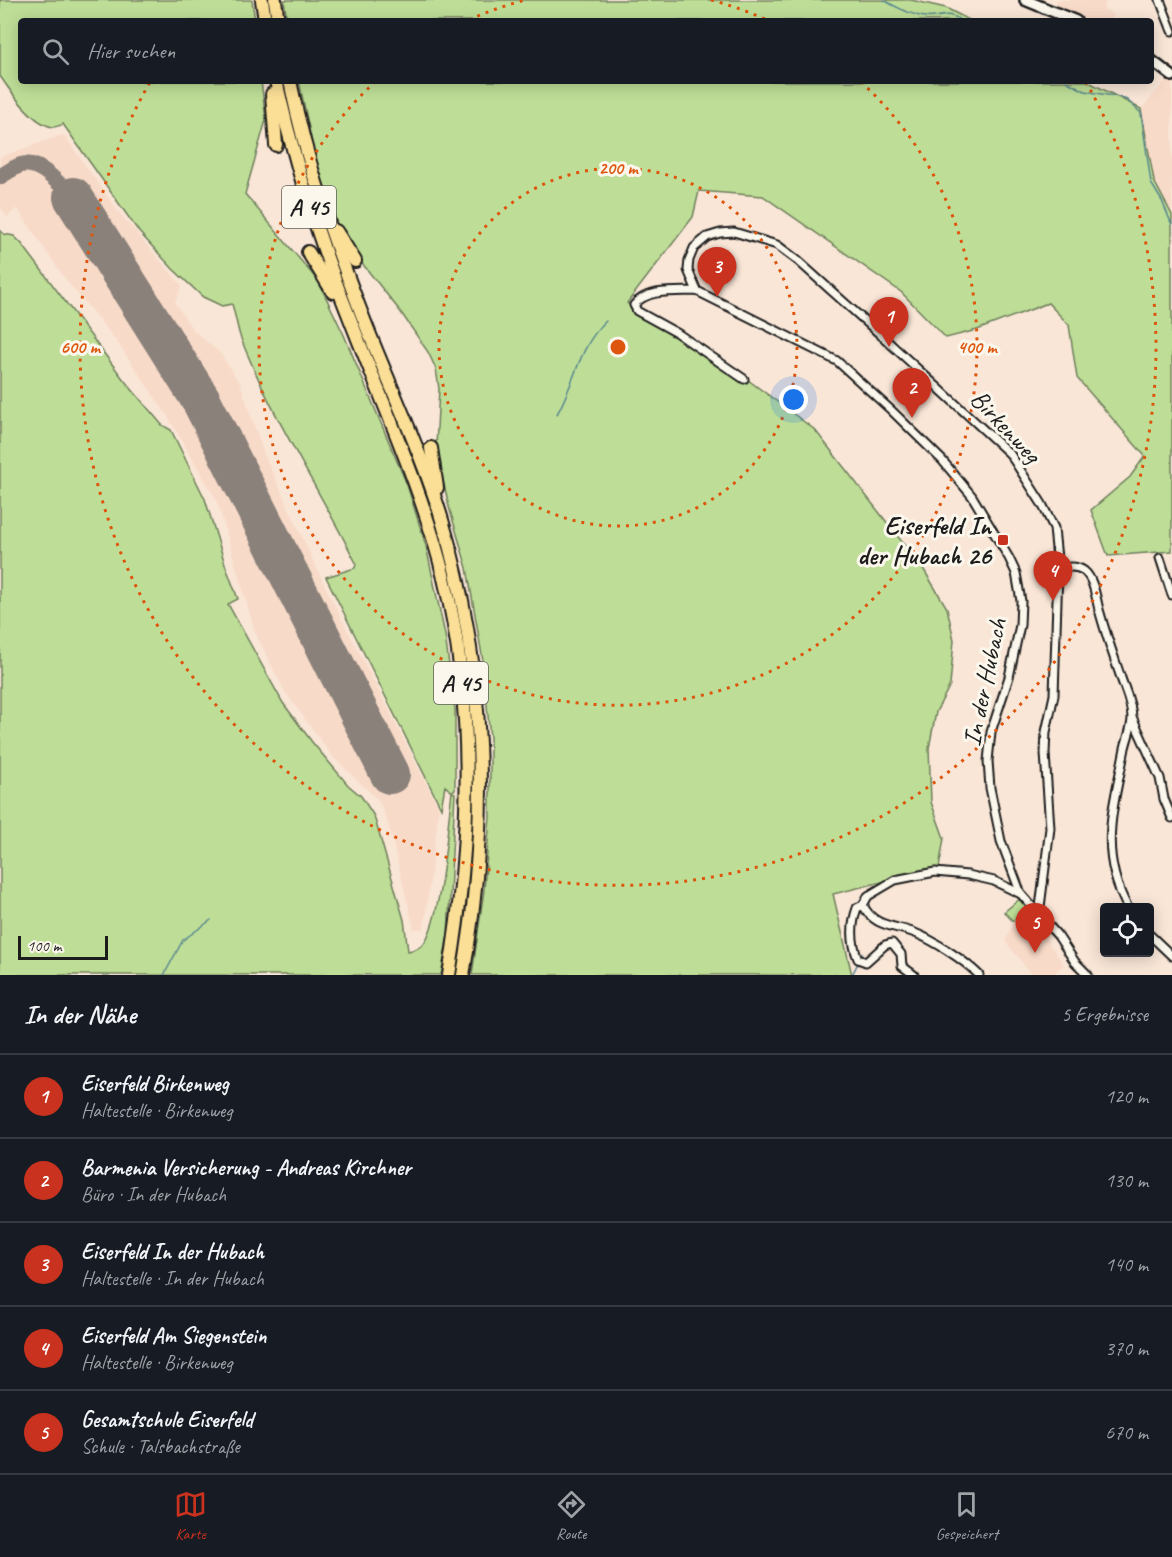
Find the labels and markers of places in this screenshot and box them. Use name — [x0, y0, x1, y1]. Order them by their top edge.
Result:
pin: 3 — [698, 248, 736, 297]
pin: 1 — [870, 298, 908, 347]
centre of rings — [608, 337, 628, 357]
pin: 2 — [892, 368, 932, 418]
place label: Eiserfeld In der Hubach 26 — [857, 509, 993, 572]
marker: Eiserfeld In der Hubach 26 — [996, 533, 1010, 547]
pin: 4 — [1034, 552, 1072, 601]
pin: 5 — [1016, 904, 1054, 953]

